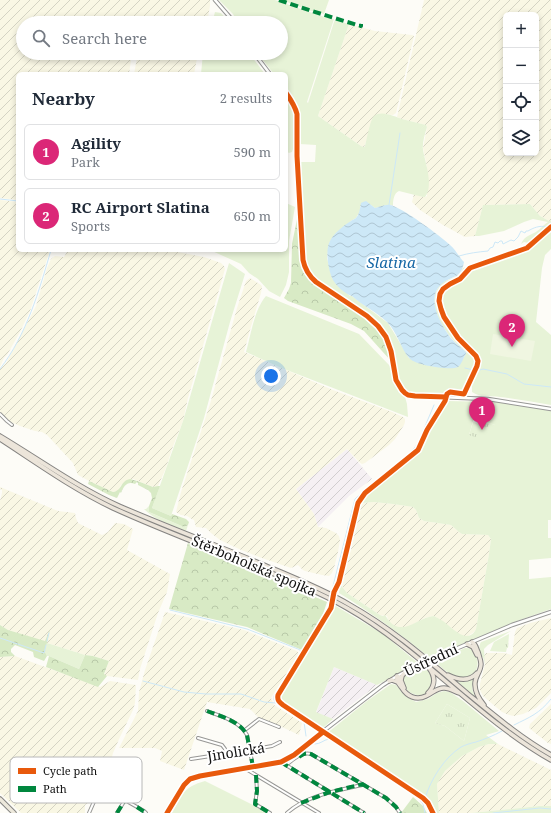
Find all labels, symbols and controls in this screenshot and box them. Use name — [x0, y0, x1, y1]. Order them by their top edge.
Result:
map controls — [503, 12, 539, 156]
button: + — [503, 12, 539, 48]
search box — [16, 16, 288, 60]
icon: search — [30, 27, 52, 49]
text: Search here — [62, 28, 147, 48]
button: − — [503, 48, 539, 84]
button: locate — [503, 84, 539, 120]
text: Nearby — [32, 87, 95, 110]
text: 2 results — [220, 89, 272, 107]
button: layers — [503, 120, 539, 156]
text: Agility — [71, 133, 121, 153]
text: 1 — [42, 143, 50, 161]
text: 590 m — [234, 143, 271, 161]
text: Park — [71, 153, 100, 171]
text: RC Airport Slatina — [71, 197, 210, 217]
text: 2 — [42, 207, 50, 225]
text: 650 m — [234, 207, 271, 225]
text: Sports — [71, 217, 110, 235]
water label: Slatina — [366, 252, 416, 272]
pin: 2 — [499, 314, 525, 347]
your location — [261, 366, 281, 386]
pin: 1 — [469, 397, 495, 430]
street label: Štěrboholská spojka — [189, 531, 320, 600]
street label: Ústřední — [401, 639, 461, 680]
street label: Jinolická — [205, 738, 266, 766]
legend — [10, 757, 142, 803]
text: Cycle path — [43, 763, 97, 778]
text: Path — [43, 781, 67, 796]

